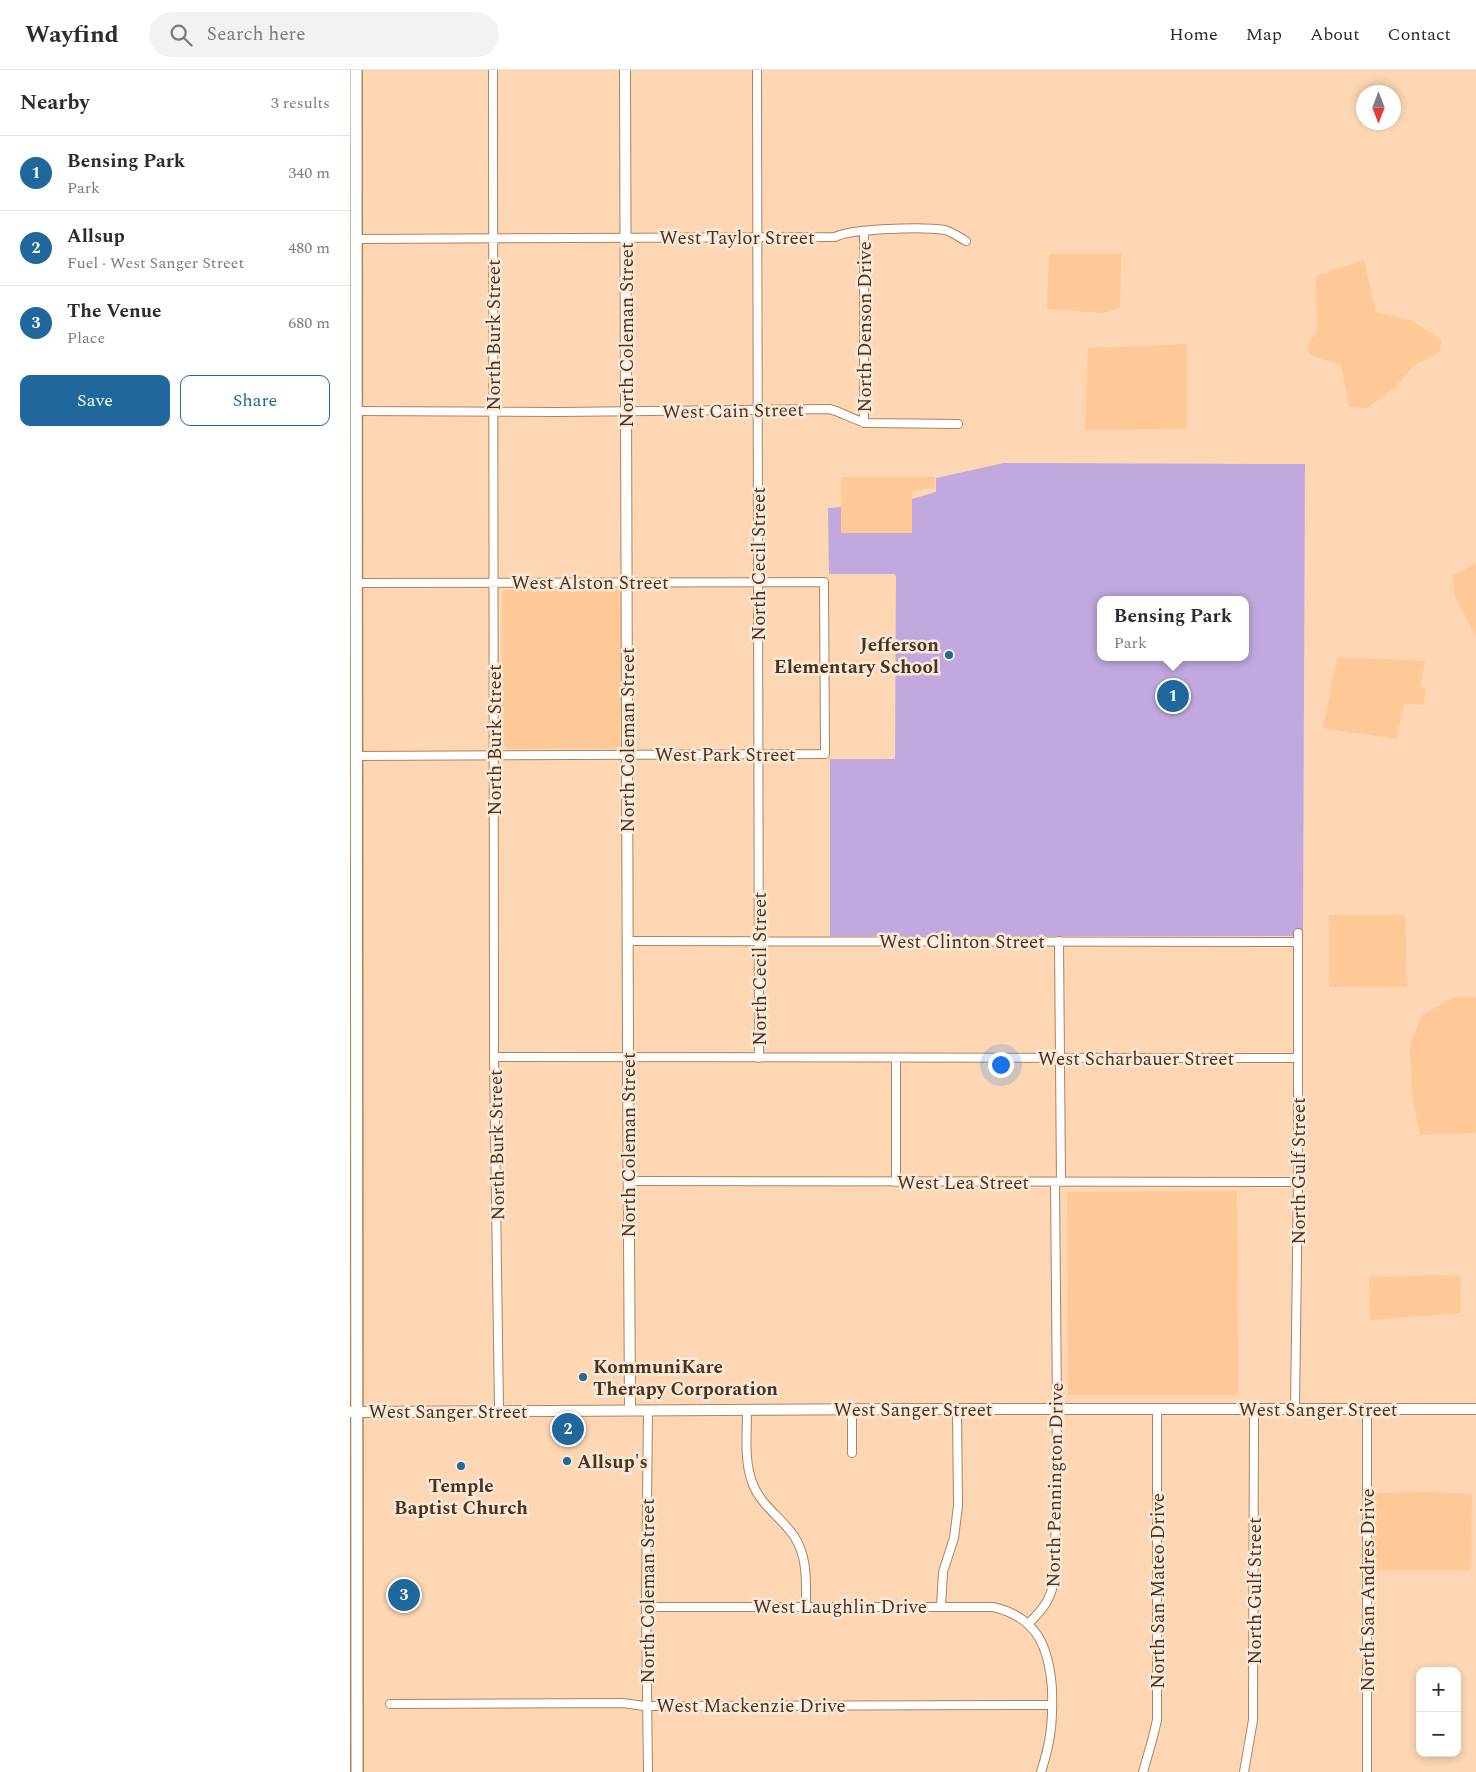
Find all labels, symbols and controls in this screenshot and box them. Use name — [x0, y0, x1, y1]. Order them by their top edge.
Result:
search box — [149, 12, 499, 57]
text: Wayfind — [25, 17, 119, 53]
text: Search here — [207, 20, 305, 49]
icon: search — [167, 21, 195, 49]
text: Home — [1169, 21, 1218, 48]
text: Map — [1246, 21, 1282, 48]
text: About — [1310, 21, 1360, 48]
text: Contact — [1388, 21, 1451, 48]
north arrow — [1356, 85, 1401, 130]
text: Nearby — [20, 87, 90, 119]
text: 3 results — [271, 91, 330, 115]
text: Bensing Park — [67, 147, 185, 176]
text: 1 — [32, 161, 40, 185]
text: 340 m — [288, 161, 330, 185]
text: Park — [67, 176, 100, 200]
text: Allsup — [67, 222, 125, 251]
street label: West Taylor Street — [659, 224, 815, 253]
text: 2 — [32, 236, 40, 260]
text: 480 m — [288, 236, 330, 260]
street label: North Denson Drive — [851, 241, 880, 413]
street label: North Coleman Street — [613, 242, 642, 428]
text: Fuel · West Sanger Street — [67, 251, 244, 275]
street label: North Burk Street — [480, 259, 509, 411]
text: The Venue — [67, 297, 161, 326]
text: 3 — [32, 311, 40, 335]
text: 680 m — [288, 311, 330, 335]
text: Place — [67, 326, 105, 350]
button: Save — [20, 375, 170, 426]
button: Share — [180, 375, 330, 426]
street label: West Cain Street — [662, 396, 804, 427]
street label: North Cecil Street — [745, 487, 774, 641]
street label: West Alston Street — [511, 569, 669, 598]
popup — [1097, 596, 1249, 661]
text: Bensing Park — [1114, 602, 1232, 631]
place label: Jefferson Elementary School — [774, 631, 939, 682]
text: Park — [1114, 631, 1147, 655]
street label: North Coleman Street — [614, 647, 643, 833]
marker: Jefferson Elementary School — [943, 649, 955, 661]
street label: North Burk Street — [481, 664, 510, 816]
pin: 1 — [1157, 677, 1189, 715]
street label: West Park Street — [655, 741, 796, 770]
street label: North Cecil Street — [746, 892, 775, 1046]
street label: West Clinton Street — [879, 928, 1045, 957]
street label: West Scharbauer Street — [1038, 1045, 1234, 1074]
street label: North Coleman Street — [615, 1052, 644, 1238]
your location — [988, 1052, 1014, 1078]
street label: North Burk Street — [482, 1069, 513, 1221]
street label: North Gulf Street — [1285, 1097, 1314, 1245]
street label: West Lea Street — [897, 1169, 1029, 1198]
place label: KommuniKare Therapy Corporation — [593, 1353, 778, 1404]
marker: KommuniKare Therapy Corporation — [577, 1371, 589, 1383]
street label: North Pennington Drive — [1039, 1382, 1072, 1588]
street label: West Sanger Street — [833, 1396, 993, 1425]
street label: West Sanger Street — [1238, 1396, 1398, 1425]
street label: West Sanger Street — [368, 1398, 528, 1427]
pin: 2 — [552, 1410, 584, 1448]
place label: Allsup's — [577, 1448, 648, 1477]
marker: Allsup's — [561, 1455, 573, 1467]
marker: Temple Baptist Church — [455, 1460, 467, 1472]
place label: Temple Baptist Church — [394, 1472, 528, 1523]
street label: North San Andres Drive — [1354, 1488, 1383, 1692]
street label: North San Mateo Drive — [1144, 1493, 1173, 1689]
street label: North Coleman Street — [634, 1498, 663, 1684]
street label: North Gulf Street — [1241, 1517, 1270, 1665]
pin: 3 — [388, 1576, 420, 1614]
street label: West Laughlin Drive — [753, 1593, 927, 1622]
map controls — [1416, 1667, 1461, 1757]
button: + — [1416, 1667, 1461, 1712]
street label: West Mackenzie Drive — [656, 1692, 846, 1721]
button: − — [1416, 1712, 1461, 1757]

